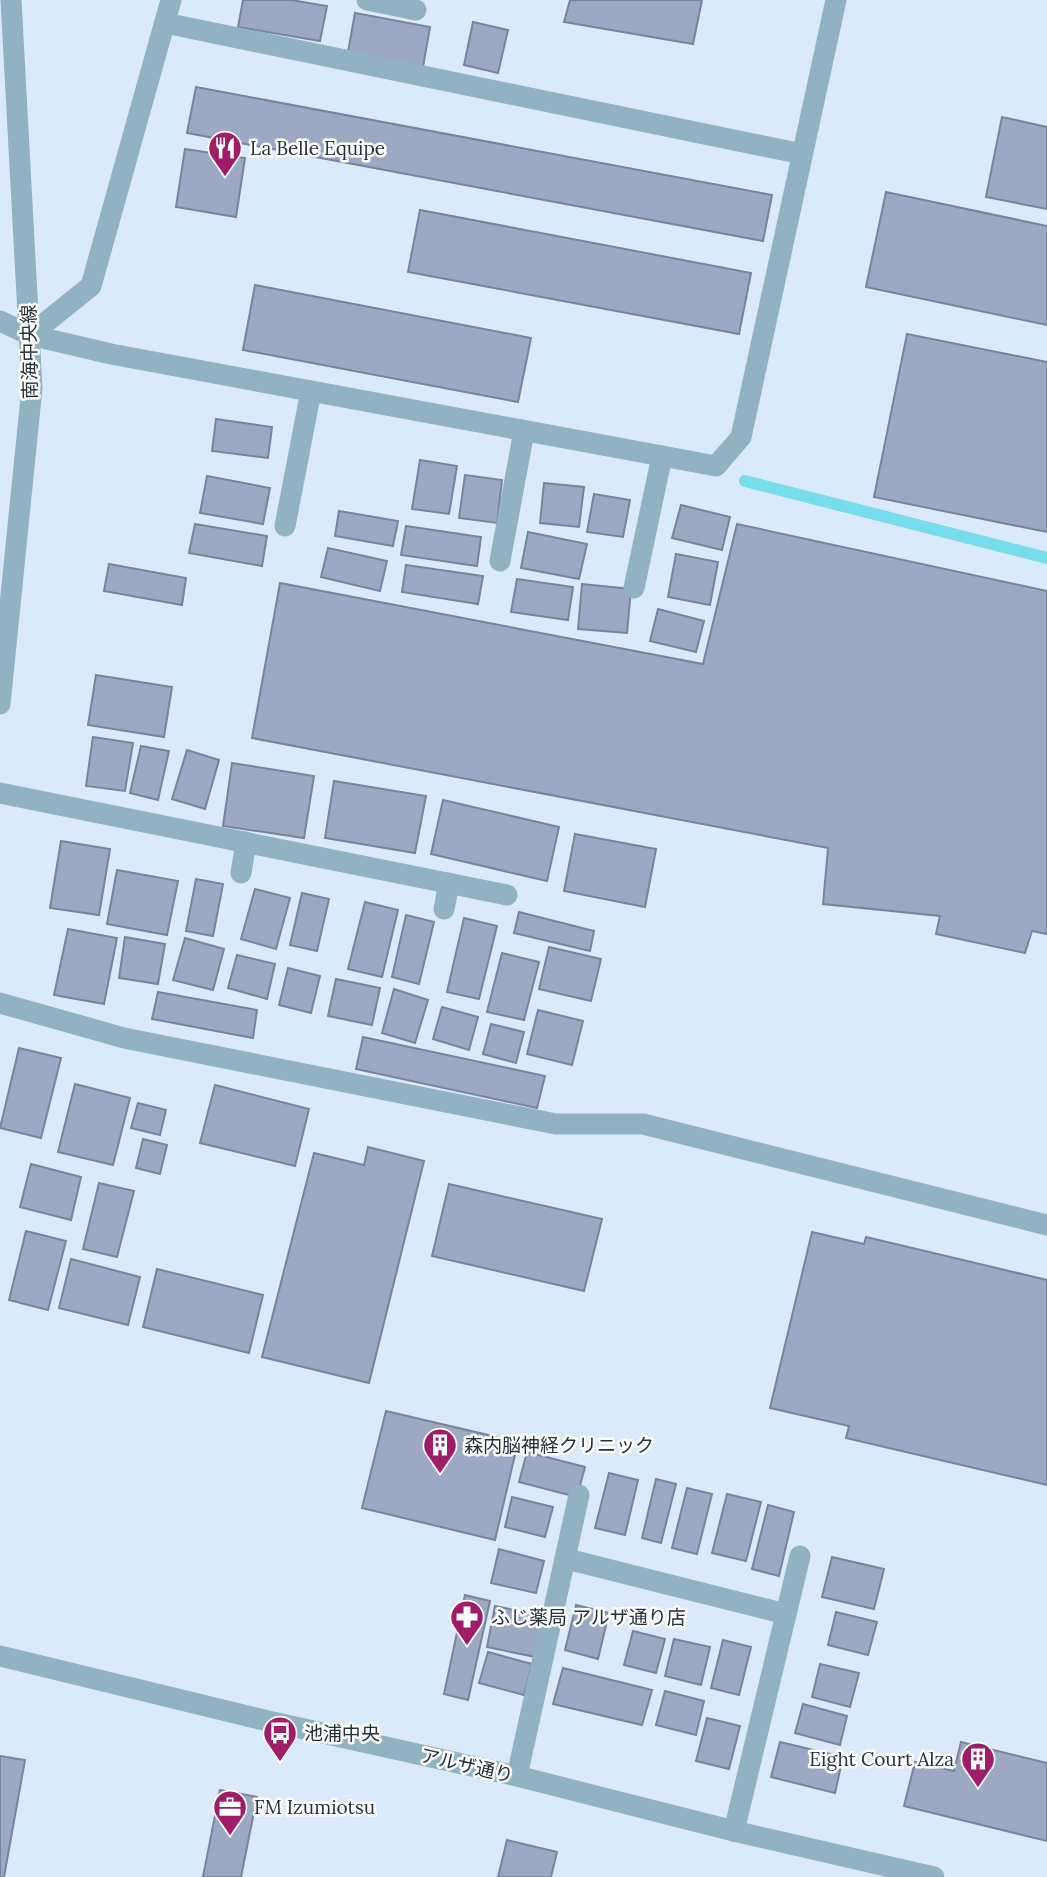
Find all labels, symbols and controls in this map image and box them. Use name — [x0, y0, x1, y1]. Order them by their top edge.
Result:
restaurant icon: La Belle Equipe — [206, 129, 244, 178]
place label: La Belle Equipe — [250, 136, 385, 160]
street label: 南海中央線 — [16, 304, 42, 400]
building icon: 森内脳神経クリニック — [421, 1426, 459, 1475]
place label: 森内脳神経クリニック — [464, 1433, 654, 1457]
pharmacy icon: ふじ薬局 アルザ通り店 — [448, 1598, 486, 1647]
place label: ふじ薬局 アルザ通り店 — [491, 1605, 686, 1629]
bus stop icon: 池浦中央 — [261, 1714, 299, 1763]
place label: 池浦中央 — [304, 1721, 380, 1745]
building icon: Eight Court Alza — [959, 1740, 997, 1789]
street label: アルザ通り — [418, 1743, 516, 1787]
place label: Eight Court Alza — [809, 1747, 954, 1771]
office icon: FM Izumiotsu — [211, 1788, 249, 1837]
place label: FM Izumiotsu — [254, 1795, 375, 1819]

